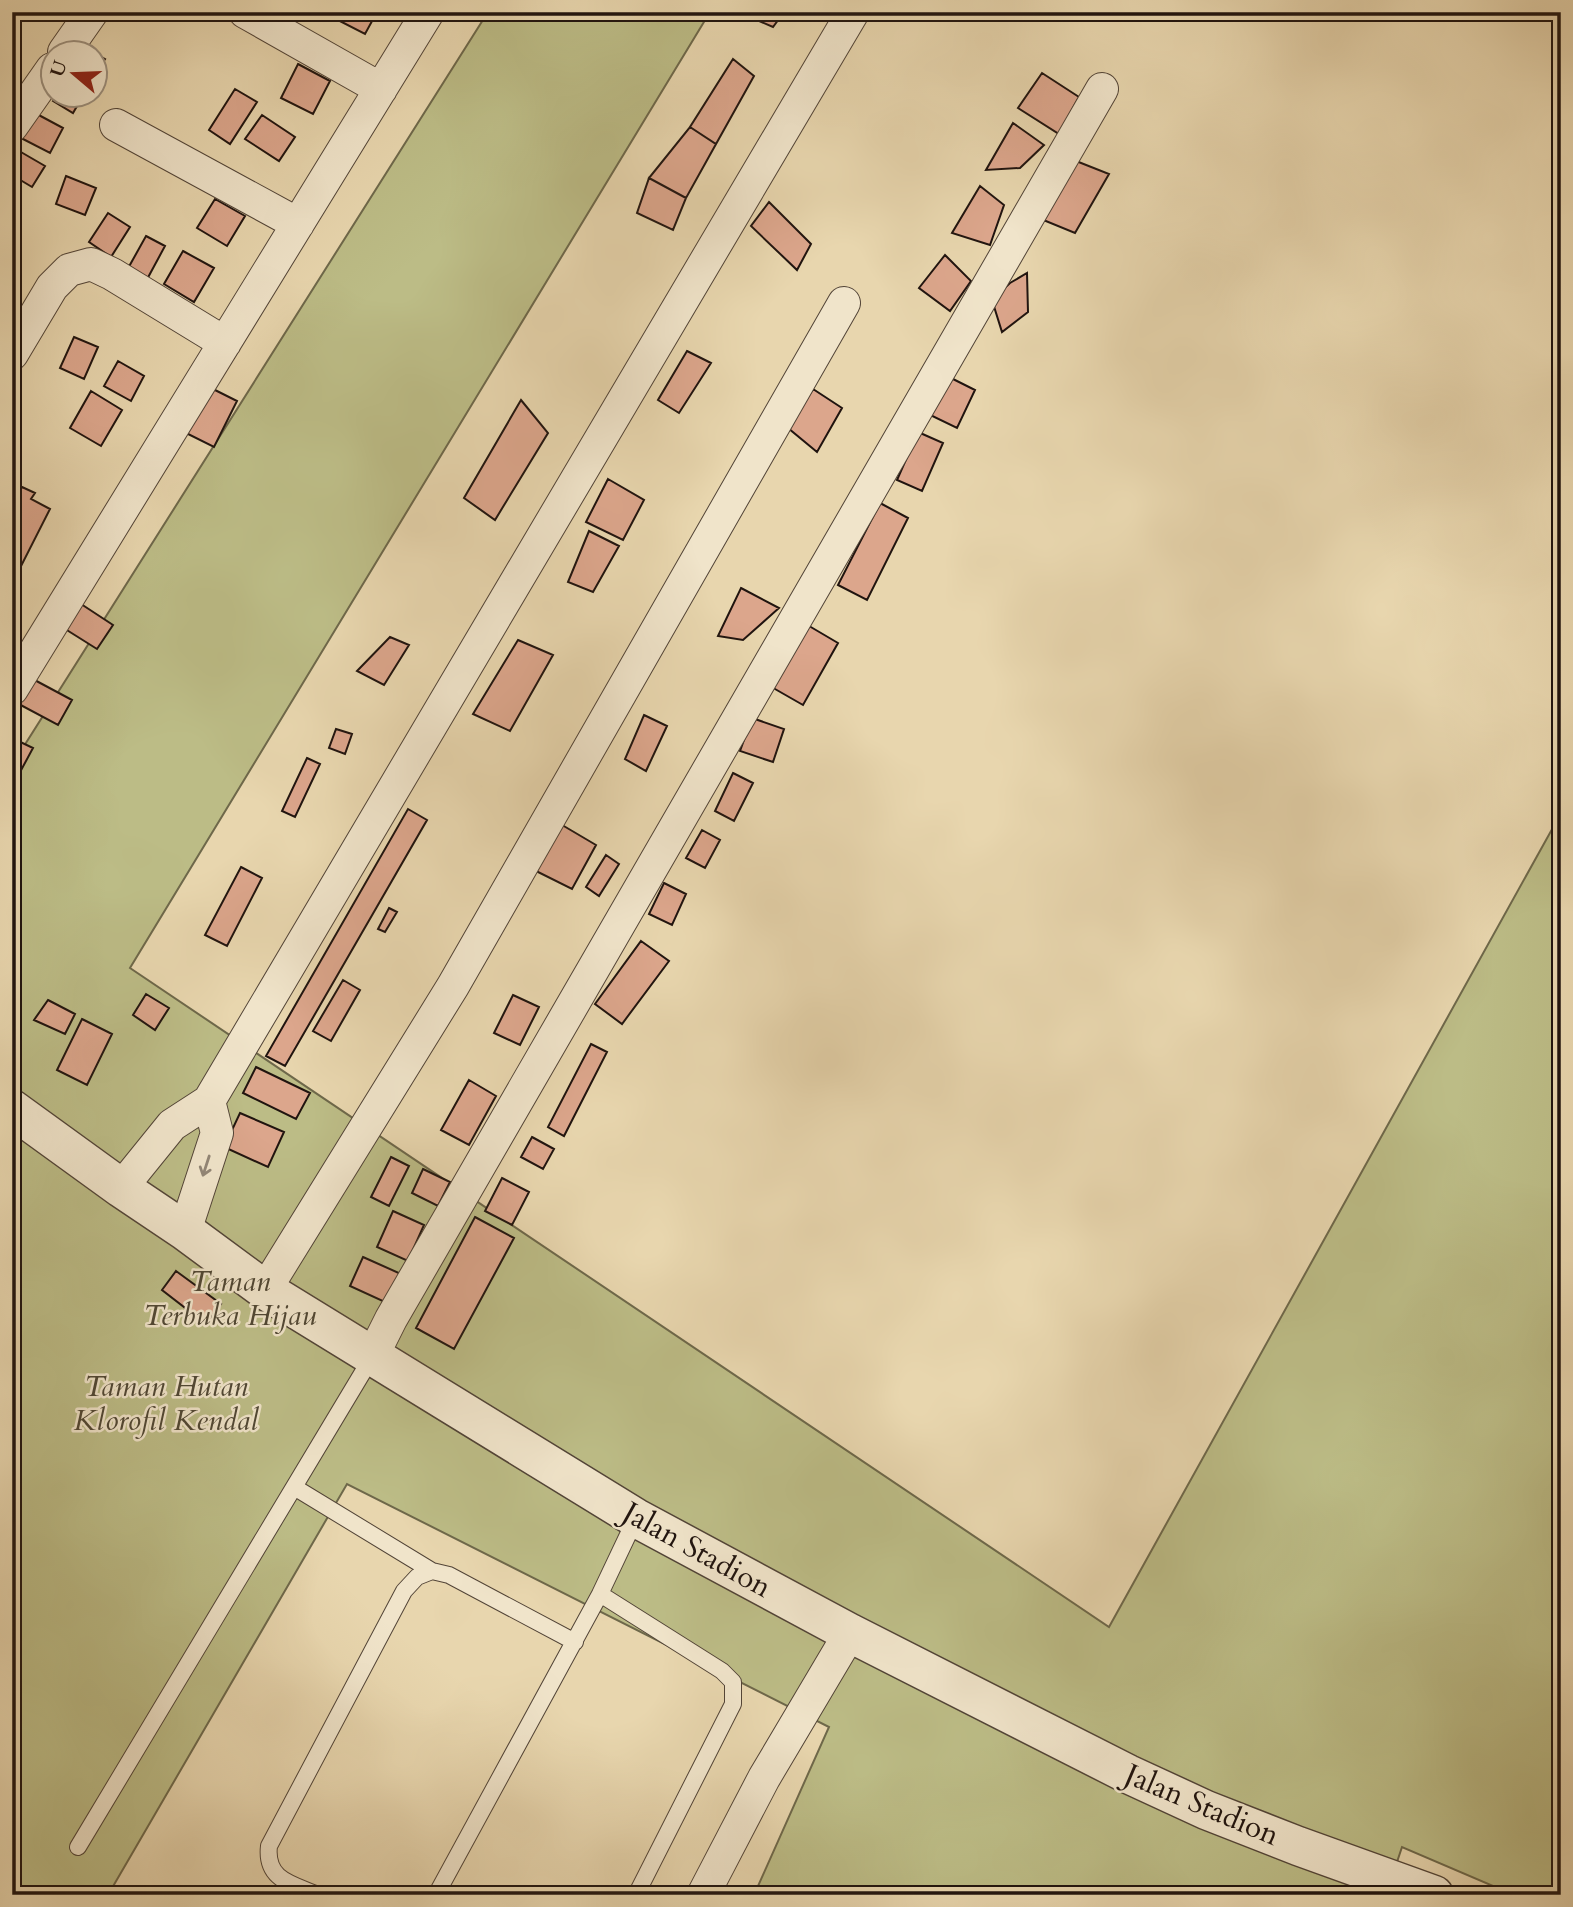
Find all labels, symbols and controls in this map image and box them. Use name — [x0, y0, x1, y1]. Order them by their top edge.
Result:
north arrow — [38, 38, 108, 108]
text: U — [44, 57, 74, 80]
one-way arrow — [199, 1155, 212, 1177]
park label: Taman Terbuka Hijau — [143, 1261, 317, 1336]
park label: Taman Hutan Klorofil Kendal — [73, 1366, 259, 1441]
street label: Jalan Stadion — [612, 1490, 779, 1608]
street label: Jalan Stadion — [1115, 1753, 1285, 1856]

